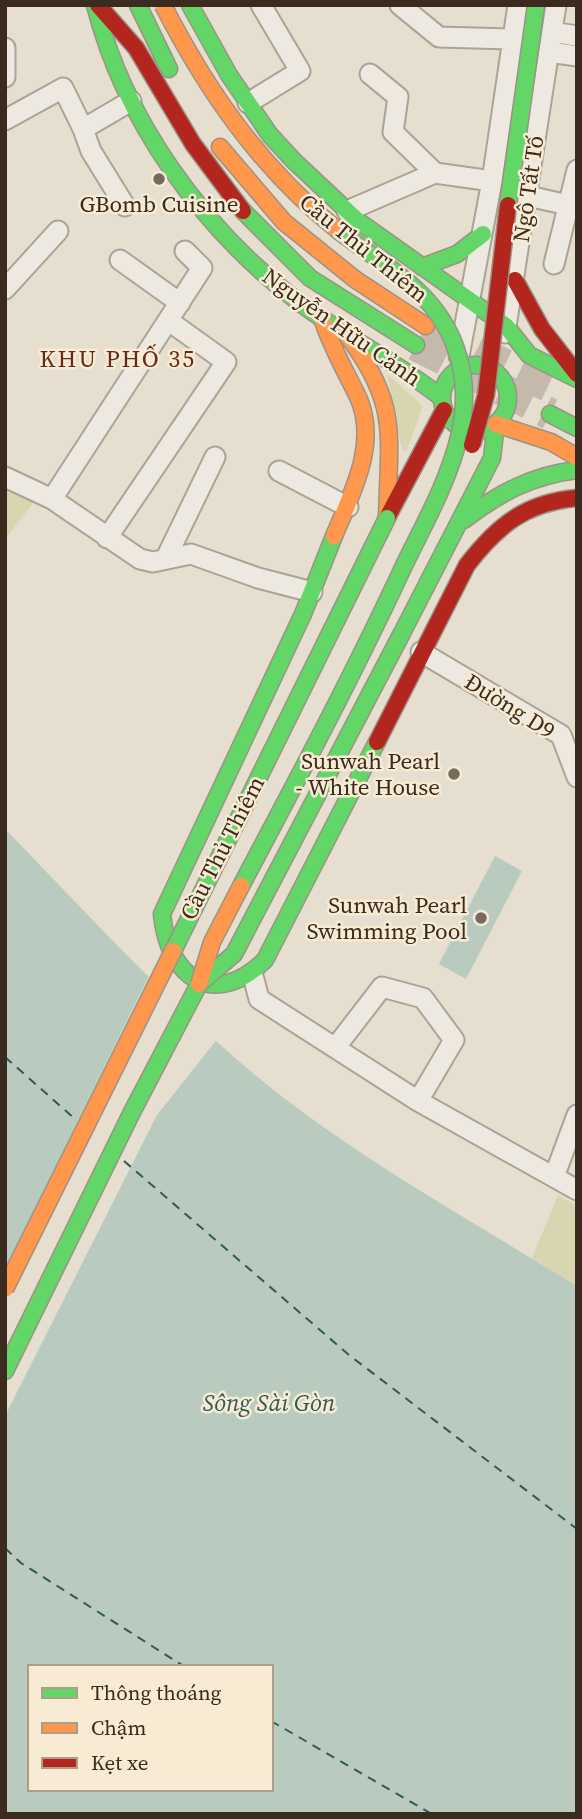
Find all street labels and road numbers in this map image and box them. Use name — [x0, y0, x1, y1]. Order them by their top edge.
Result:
street label: Ngô Tất Tố — [505, 134, 551, 244]
street label: Cầu Thủ Thiêm — [293, 186, 435, 310]
street label: Nguyễn Hữu Cảnh — [256, 260, 428, 394]
street label: Đường D9 — [459, 666, 561, 746]
street label: Cầu Thủ Thiêm — [172, 770, 272, 925]

